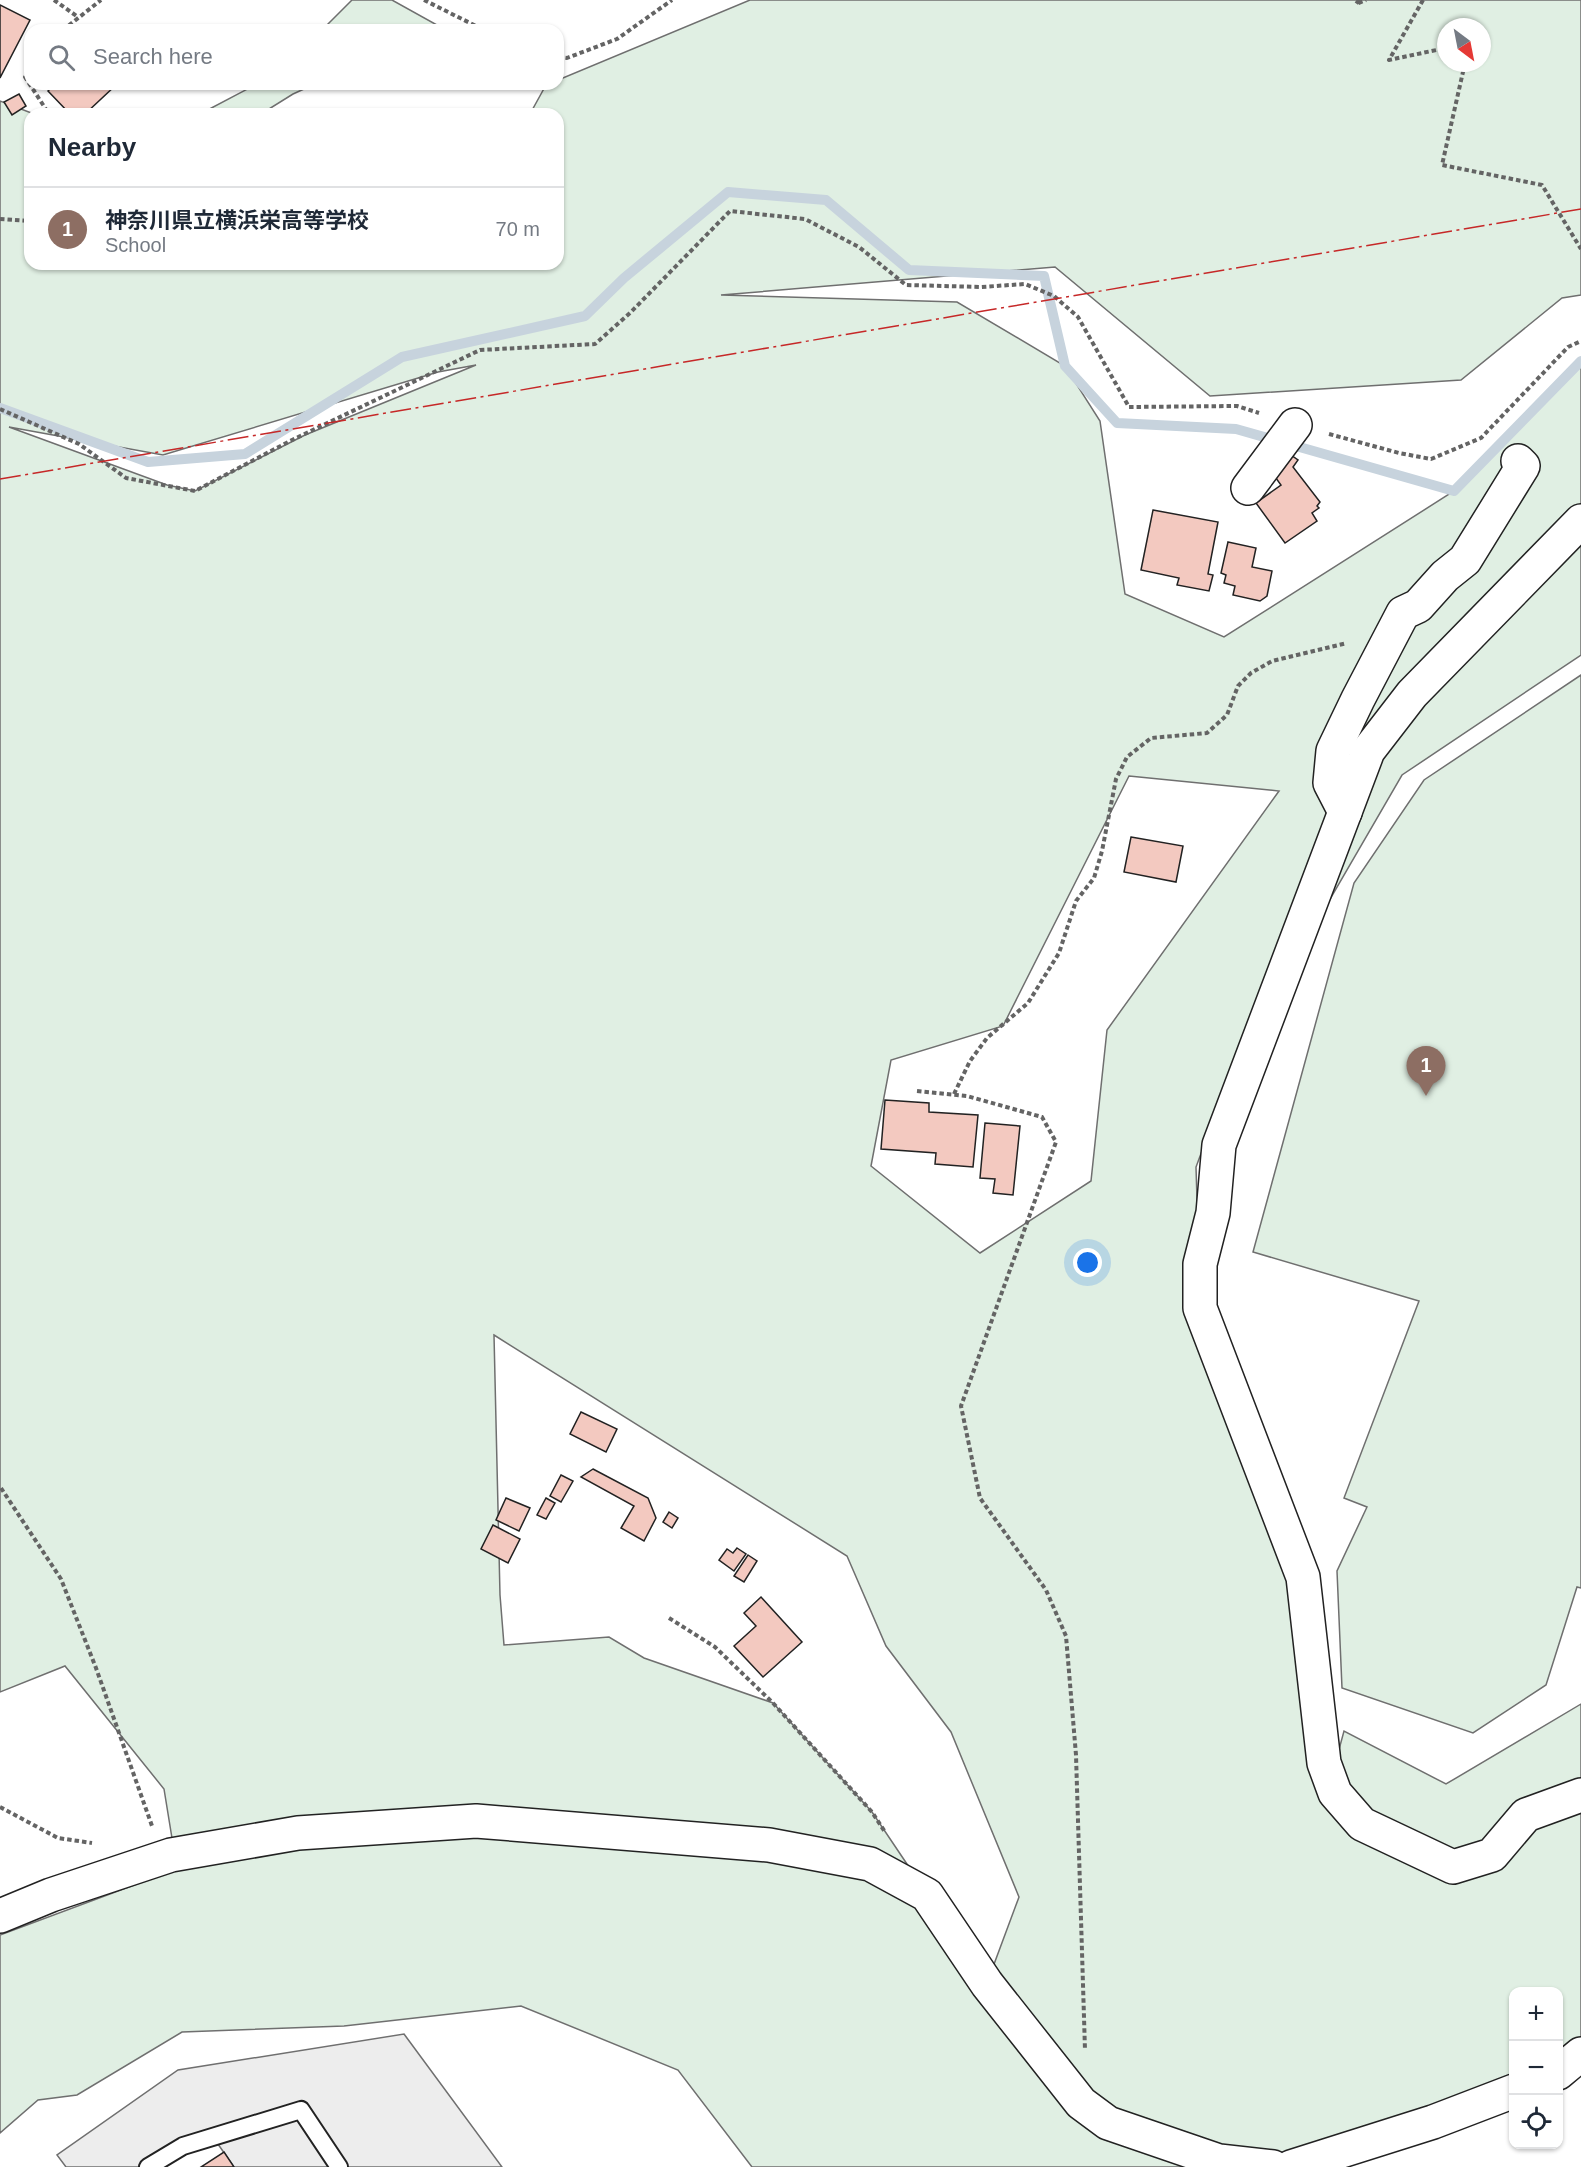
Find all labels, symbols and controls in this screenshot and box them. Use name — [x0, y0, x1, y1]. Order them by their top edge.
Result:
north arrow — [1437, 18, 1491, 72]
search box — [24, 24, 564, 90]
icon: search — [45, 41, 78, 74]
text: Search here — [93, 44, 213, 69]
text: Nearby — [48, 132, 136, 162]
text: 神奈川県立横浜栄高等学校 — [105, 208, 369, 233]
text: 1 — [62, 218, 73, 240]
text: 70 m — [496, 218, 540, 240]
text: School — [105, 234, 166, 256]
pin: 1 — [1406, 1046, 1446, 1096]
your location — [1073, 1248, 1102, 1277]
map controls — [1509, 1987, 1563, 2149]
button: + — [1509, 1987, 1563, 2041]
button: − — [1509, 2041, 1563, 2095]
button: locate — [1509, 2095, 1563, 2149]

